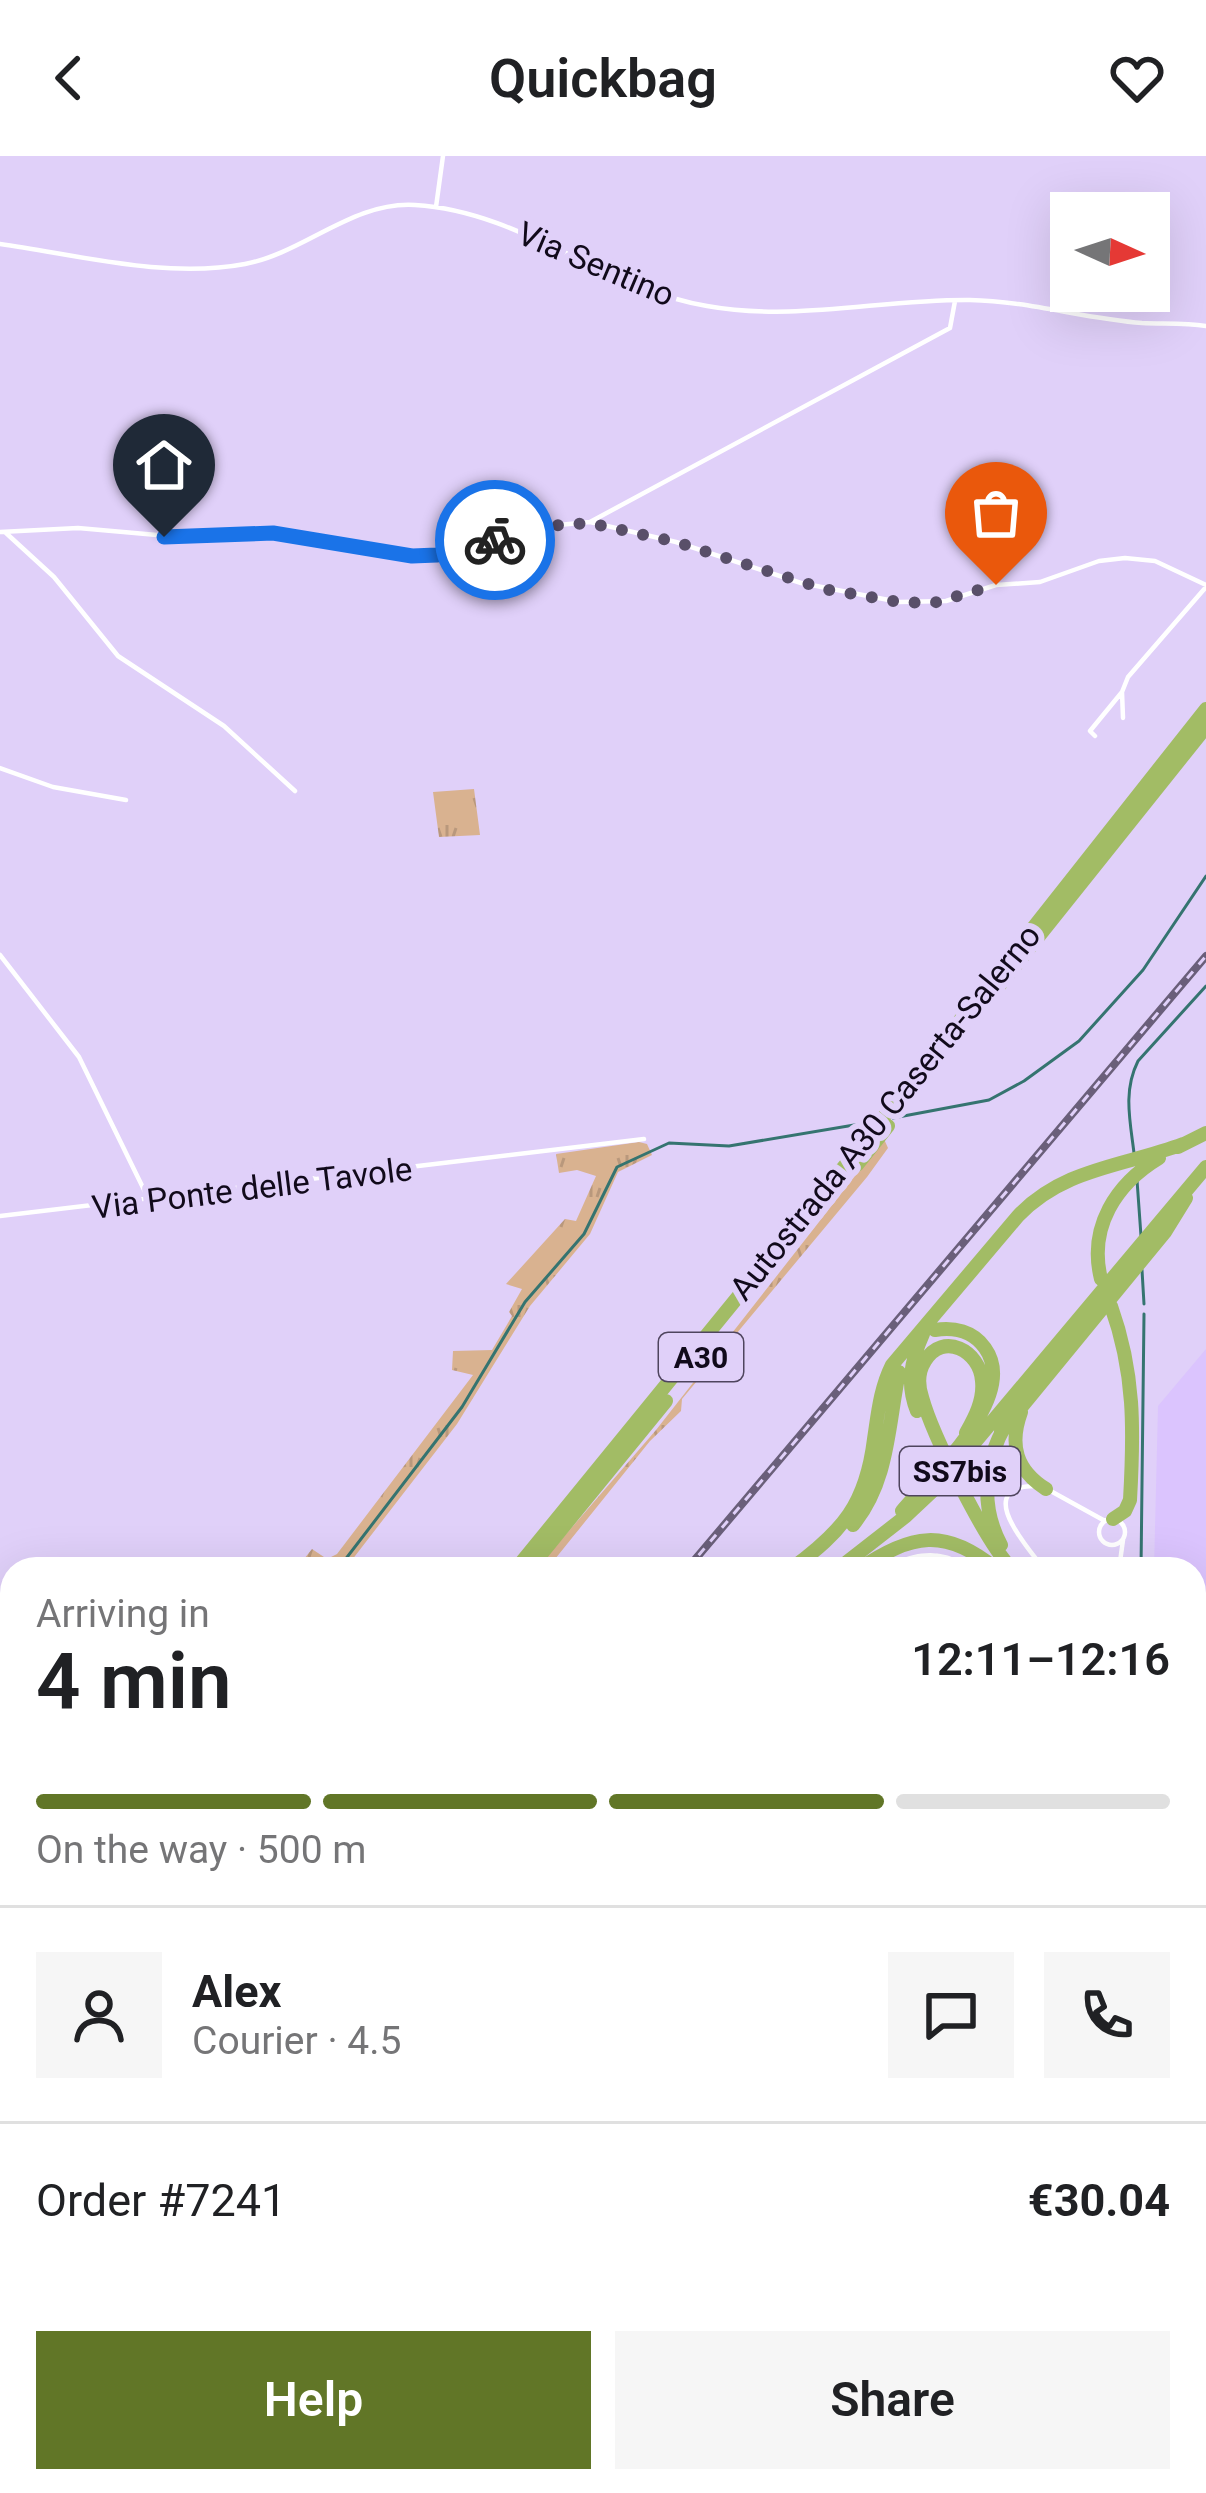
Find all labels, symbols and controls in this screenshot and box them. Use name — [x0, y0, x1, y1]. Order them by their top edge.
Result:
icon: back — [36, 45, 102, 111]
icon: heart — [1104, 45, 1170, 111]
text: Quickbag — [489, 47, 717, 110]
north arrow — [1050, 192, 1170, 312]
map controls — [1050, 192, 1170, 312]
street label: Via Sentino — [512, 214, 680, 314]
pin — [113, 414, 215, 537]
icon: home — [131, 432, 197, 498]
pin — [945, 462, 1047, 585]
courier — [435, 480, 555, 600]
icon: bag — [963, 480, 1029, 546]
icon: bike — [462, 507, 528, 573]
street label: Autostrada A30 Caserta-Salerno — [721, 916, 1049, 1308]
street label: Via Ponte delle Tavole — [90, 1149, 414, 1227]
road number: A30 — [659, 1333, 743, 1381]
road number: SS7bis — [900, 1447, 1020, 1495]
text: Arriving in — [36, 1591, 210, 1637]
text: 12:11–12:16 — [911, 1633, 1170, 1686]
text: 4 min — [36, 1636, 232, 1727]
text: On the way · 500 m — [36, 1827, 367, 1873]
button: person — [36, 1952, 162, 2078]
button: chat — [888, 1952, 1014, 2078]
button: phone — [1044, 1952, 1170, 2078]
text: Alex — [192, 1965, 281, 2018]
text: Courier · 4.5 — [192, 2018, 401, 2064]
text: Order #7241 — [36, 2174, 286, 2227]
text: €30.04 — [1028, 2174, 1170, 2227]
button: Help — [36, 2331, 591, 2469]
button: Share — [615, 2331, 1170, 2469]

